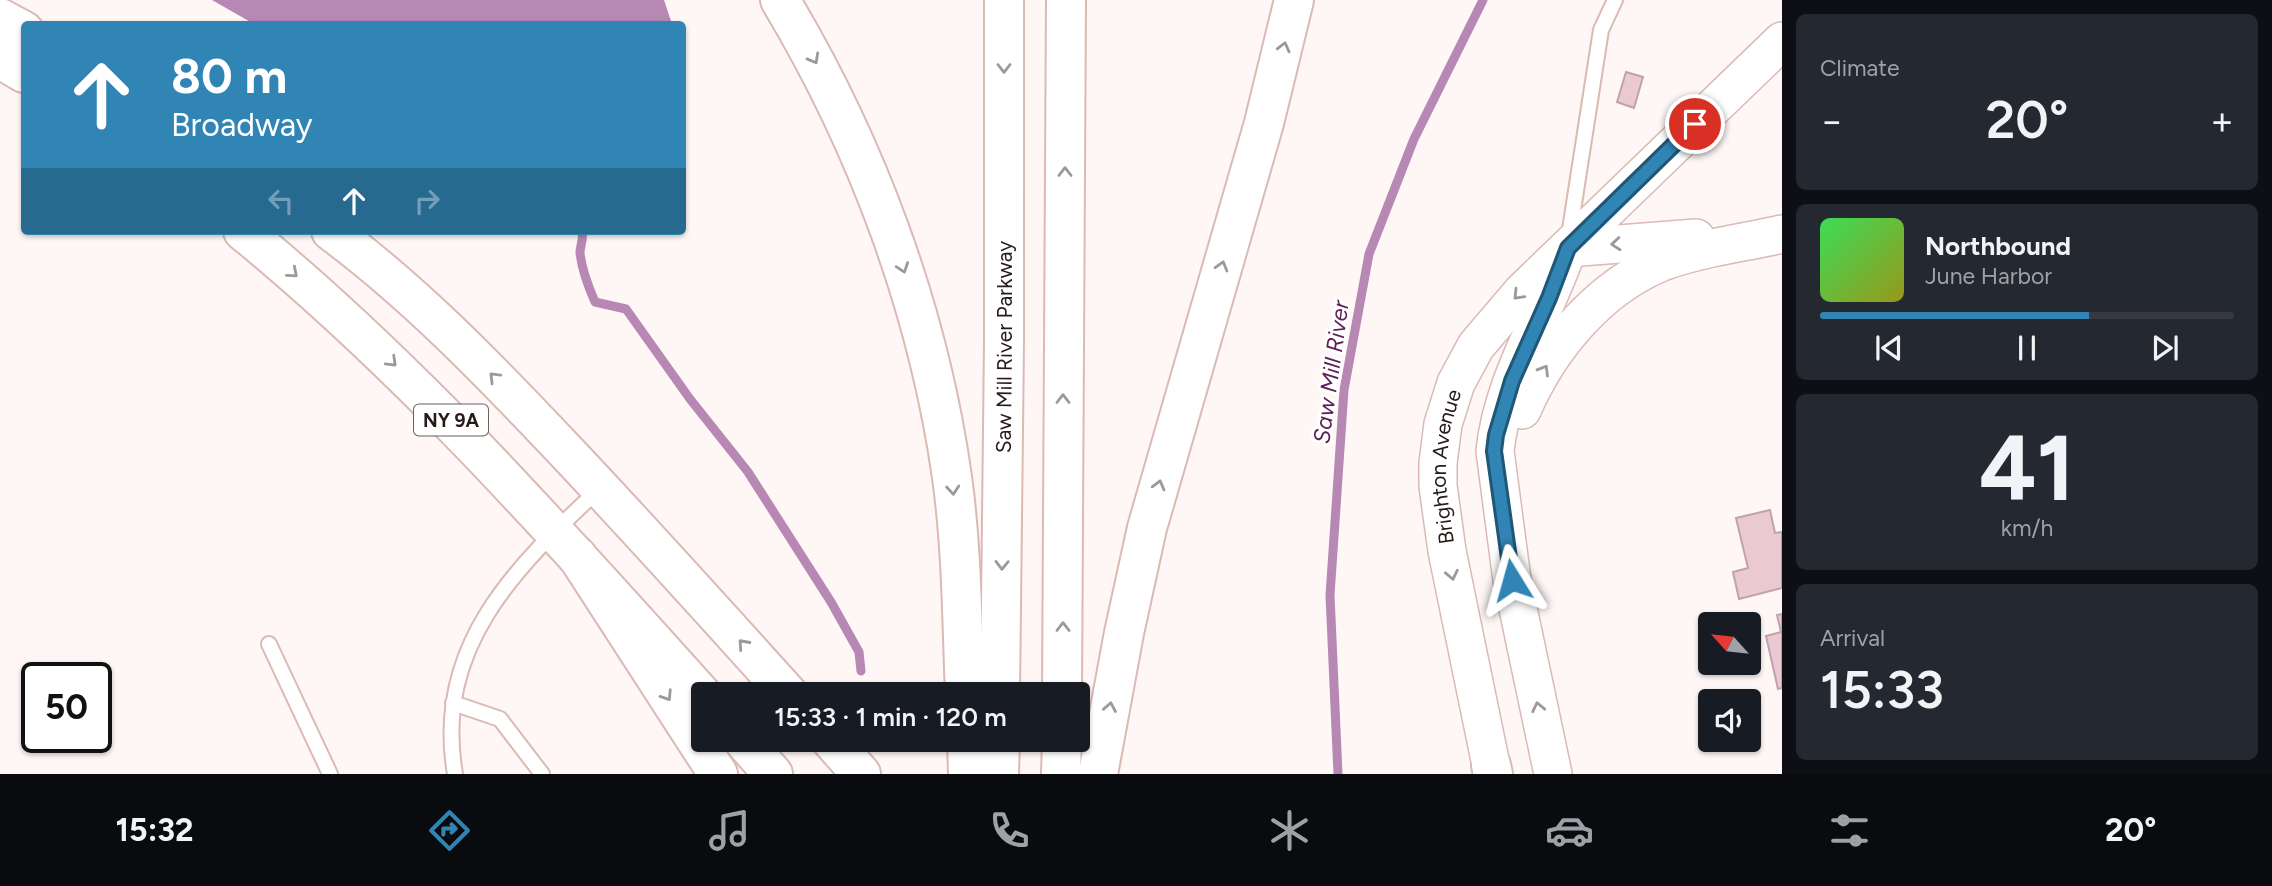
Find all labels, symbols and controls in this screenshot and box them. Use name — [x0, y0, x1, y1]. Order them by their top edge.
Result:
one-way arrow — [1276, 41, 1290, 53]
text: 80 m — [171, 46, 287, 105]
icon: ahead — [56, 49, 147, 140]
one-way arrow — [805, 52, 819, 65]
text: Climate — [1820, 54, 1899, 82]
one-way arrow — [996, 63, 1012, 74]
text: 20° — [1986, 89, 2068, 151]
pin — [1665, 94, 1725, 154]
text: − — [1820, 98, 1844, 144]
text: + — [2210, 98, 2234, 144]
icon: arrive — [1676, 105, 1714, 143]
text: Broadway — [171, 106, 313, 144]
one-way arrow — [1057, 166, 1072, 177]
icon: left — [262, 182, 300, 220]
icon: ahead — [335, 182, 373, 220]
icon: right — [408, 182, 446, 220]
text: Northbound — [1925, 230, 2071, 262]
one-way arrow — [1610, 236, 1621, 251]
street label: Saw Mill River Parkway — [990, 241, 1017, 453]
one-way arrow — [1214, 260, 1229, 272]
one-way arrow — [895, 262, 909, 274]
text: June Harbor — [1925, 262, 2052, 290]
one-way arrow — [285, 265, 298, 277]
one-way arrow — [1514, 287, 1527, 300]
water label: Saw Mill River — [1307, 298, 1355, 445]
icon: previous — [1870, 329, 1908, 367]
icon: pause — [2008, 329, 2046, 367]
icon: next — [2146, 329, 2184, 367]
one-way arrow — [384, 353, 397, 366]
one-way arrow — [1536, 365, 1549, 378]
one-way arrow — [490, 372, 503, 385]
street label: Brighton Avenue — [1425, 386, 1466, 546]
one-way arrow — [1055, 393, 1071, 404]
road number: NY 9A — [414, 404, 488, 436]
text: 41 — [1979, 414, 2075, 523]
one-way arrow — [1151, 479, 1165, 491]
one-way arrow — [945, 484, 960, 495]
text: km/h — [2001, 514, 2053, 542]
position arrow — [1475, 543, 1549, 617]
one-way arrow — [994, 560, 1010, 571]
one-way arrow — [1444, 569, 1459, 581]
north arrow — [1698, 612, 1760, 676]
map controls — [1698, 612, 1761, 752]
one-way arrow — [1055, 621, 1071, 631]
text: Arrival — [1820, 624, 1885, 652]
one-way arrow — [739, 639, 751, 652]
text: 15:33 — [1820, 659, 1944, 721]
speed limit sign: 50 — [21, 662, 112, 753]
one-way arrow — [658, 688, 671, 701]
button: sound — [1698, 689, 1761, 752]
text: 15:33 · 1 min · 120 m — [774, 701, 1007, 733]
one-way arrow — [1102, 701, 1117, 713]
one-way arrow — [1532, 701, 1547, 713]
icon: directions — [425, 806, 474, 855]
icon: music — [705, 806, 754, 855]
icon: phone — [985, 806, 1034, 855]
icon: climate — [1265, 806, 1314, 855]
icon: car — [1545, 806, 1594, 855]
icon: filters — [1825, 806, 1874, 855]
text: 15:32 — [116, 811, 194, 849]
text: 20° — [2105, 811, 2156, 849]

